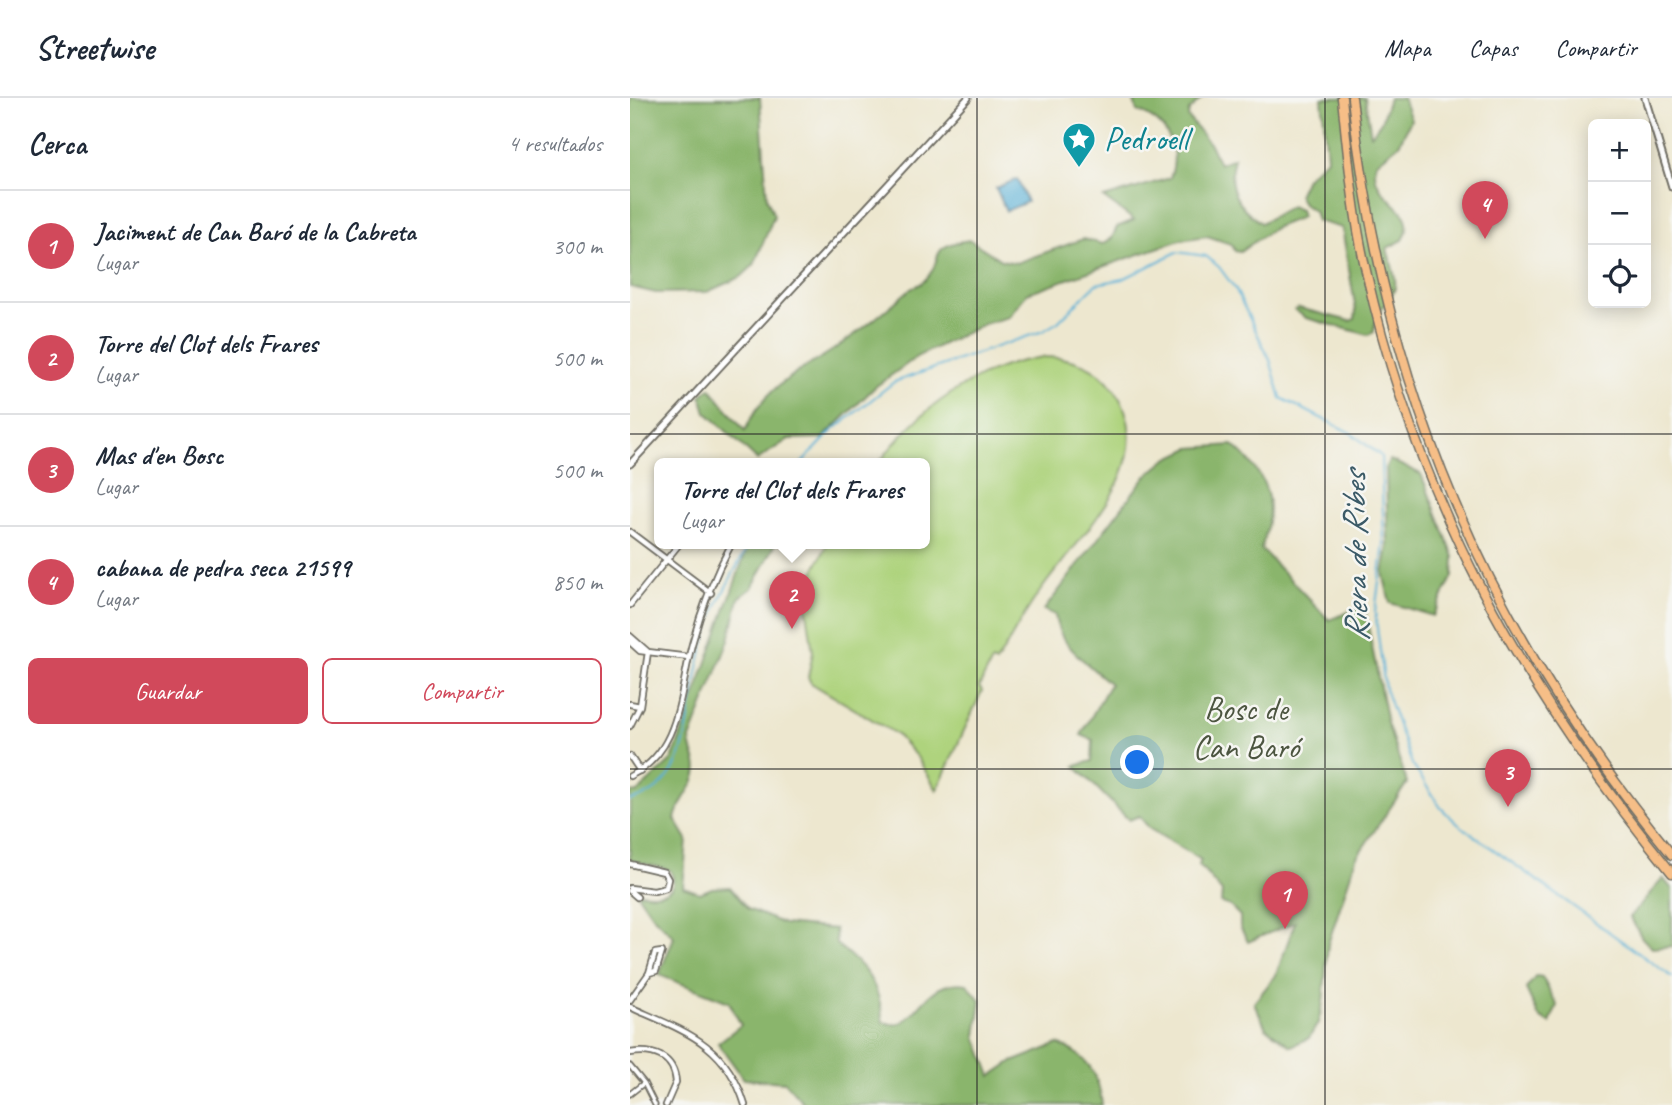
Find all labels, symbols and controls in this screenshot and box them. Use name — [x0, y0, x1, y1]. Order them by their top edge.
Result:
text: Streetwise — [35, 27, 154, 69]
text: Mapa — [1384, 33, 1431, 63]
text: Capas — [1469, 33, 1517, 63]
text: Compartir — [1555, 33, 1637, 63]
place label: Pedroell — [1104, 118, 1193, 160]
map controls — [1588, 119, 1651, 308]
button: + — [1588, 119, 1651, 182]
place icon: Pedroell — [1060, 120, 1098, 169]
text: Cerca — [28, 125, 86, 163]
text: 4 resultados — [508, 129, 602, 158]
pin: 4 — [1462, 181, 1508, 239]
button: − — [1588, 182, 1651, 245]
text: Jaciment de Can Baró de la Cabreta — [95, 215, 416, 248]
text: 1 — [46, 232, 56, 261]
text: 300 m — [553, 232, 602, 261]
button: locate — [1588, 245, 1651, 308]
text: Lugar — [95, 248, 138, 277]
text: Torre del Clot dels Frares — [95, 327, 317, 360]
text: 2 — [46, 344, 56, 373]
text: 500 m — [553, 344, 602, 373]
text: Lugar — [95, 360, 138, 389]
text: Mas d'en Bosc — [95, 439, 223, 472]
text: 3 — [46, 456, 56, 485]
text: 500 m — [553, 456, 602, 485]
popup — [654, 458, 930, 549]
water label: Riera de Ribes — [1331, 465, 1379, 642]
text: Lugar — [95, 472, 138, 501]
text: Torre del Clot dels Frares — [681, 473, 903, 506]
text: Lugar — [681, 506, 724, 535]
text: cabana de pedra seca 21599 — [95, 551, 350, 584]
text: 4 — [46, 568, 56, 597]
text: 850 m — [553, 568, 602, 597]
pin: 2 — [769, 571, 815, 629]
text: Lugar — [95, 584, 138, 613]
button: Guardar — [28, 658, 308, 724]
button: Compartir — [322, 658, 602, 724]
park label: Bosc de Can Baró — [1193, 688, 1304, 768]
your location — [1120, 745, 1154, 779]
pin: 3 — [1485, 749, 1531, 807]
pin: 1 — [1262, 871, 1308, 929]

